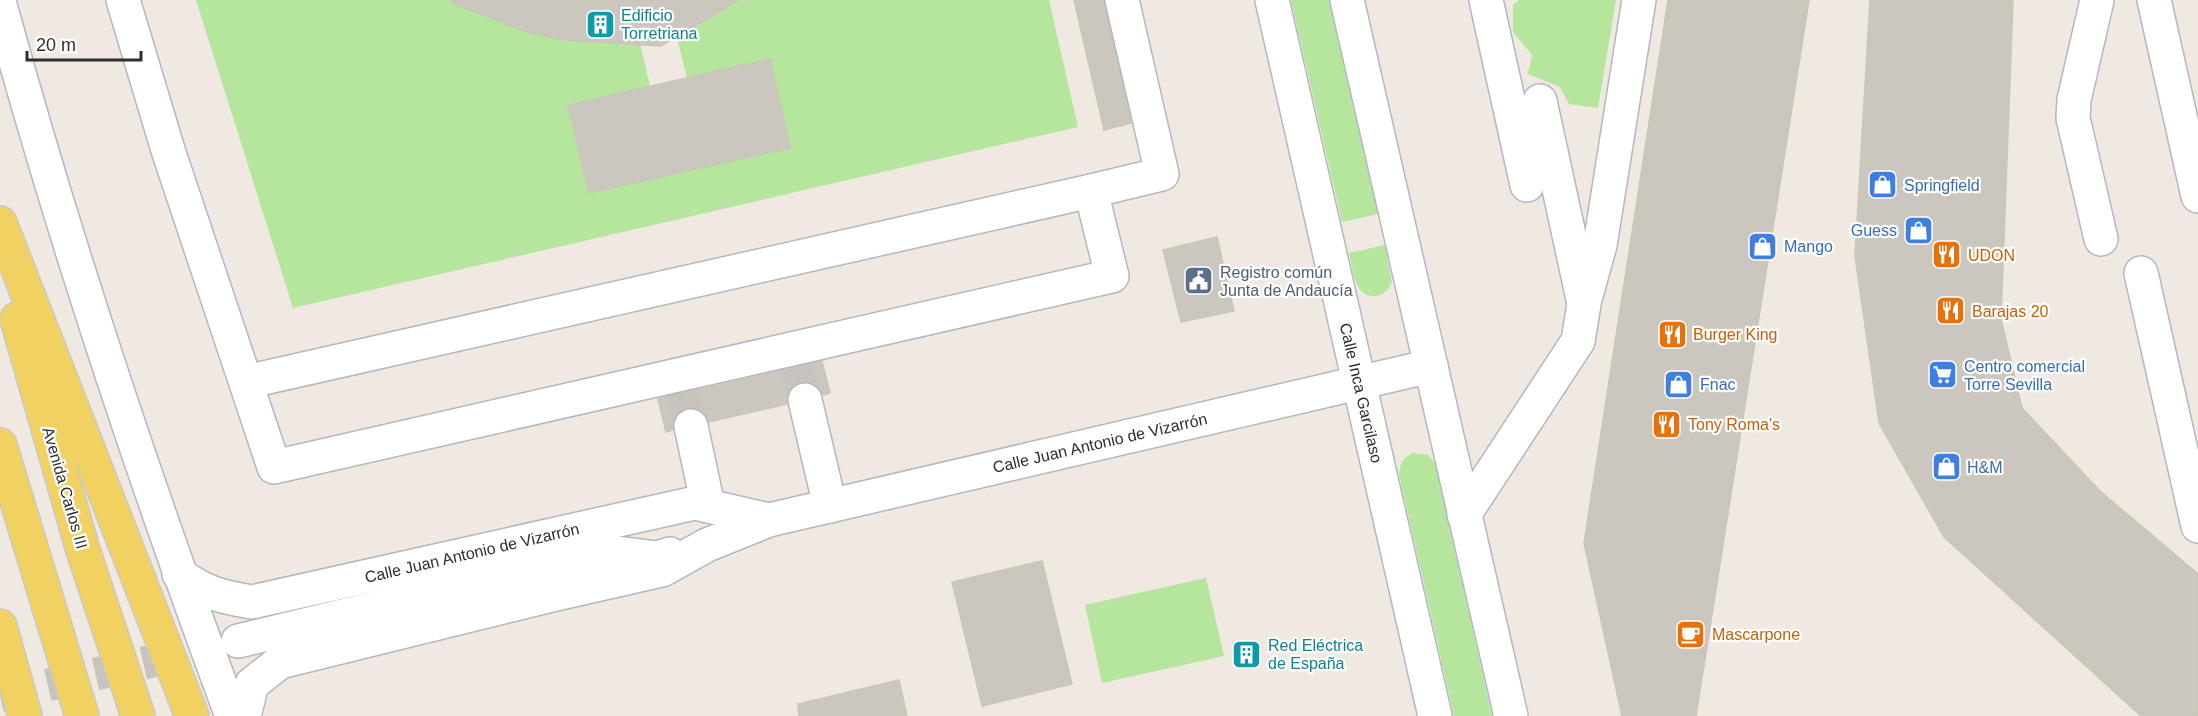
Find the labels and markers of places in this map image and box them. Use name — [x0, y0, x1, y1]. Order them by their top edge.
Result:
place label: Edificio Torretriana — [621, 7, 698, 42]
building icon: Edificio Torretriana — [584, 8, 616, 40]
shop icon: Springfield — [1867, 169, 1899, 201]
place label: Springfield — [1904, 177, 1980, 194]
shop icon: Guess — [1902, 214, 1934, 246]
place label: Guess — [1851, 222, 1897, 239]
shop icon: Mango — [1747, 230, 1779, 262]
place label: Mango — [1784, 238, 1833, 255]
restaurant icon: UDON — [1931, 239, 1963, 271]
place label: UDON — [1968, 247, 2015, 264]
place label: Registro común Junta de Andaucía — [1220, 264, 1353, 299]
public building icon: Registro común Junta de Andaucía — [1183, 265, 1215, 297]
restaurant icon: Barajas 20 — [1935, 295, 1967, 327]
place label: Barajas 20 — [1972, 303, 2049, 320]
restaurant icon: Burger King — [1656, 318, 1688, 350]
place label: Burger King — [1693, 326, 1778, 343]
place label: Centro comercial Torre Sevilla — [1964, 358, 2085, 393]
supermarket icon: Centro comercial Torre Sevilla — [1927, 359, 1959, 391]
shop icon: Fnac — [1663, 368, 1695, 400]
place label: Fnac — [1700, 376, 1736, 393]
restaurant icon: Tony Roma's — [1651, 408, 1683, 440]
place label: Tony Roma's — [1688, 416, 1780, 433]
shop icon: H&M — [1930, 451, 1962, 483]
place label: H&M — [1967, 459, 2003, 476]
cafe icon: Mascarpone — [1675, 618, 1707, 650]
place label: Mascarpone — [1712, 626, 1800, 643]
place label: Red Eléctrica de España — [1268, 637, 1363, 672]
building icon: Red Eléctrica de España — [1231, 638, 1263, 670]

